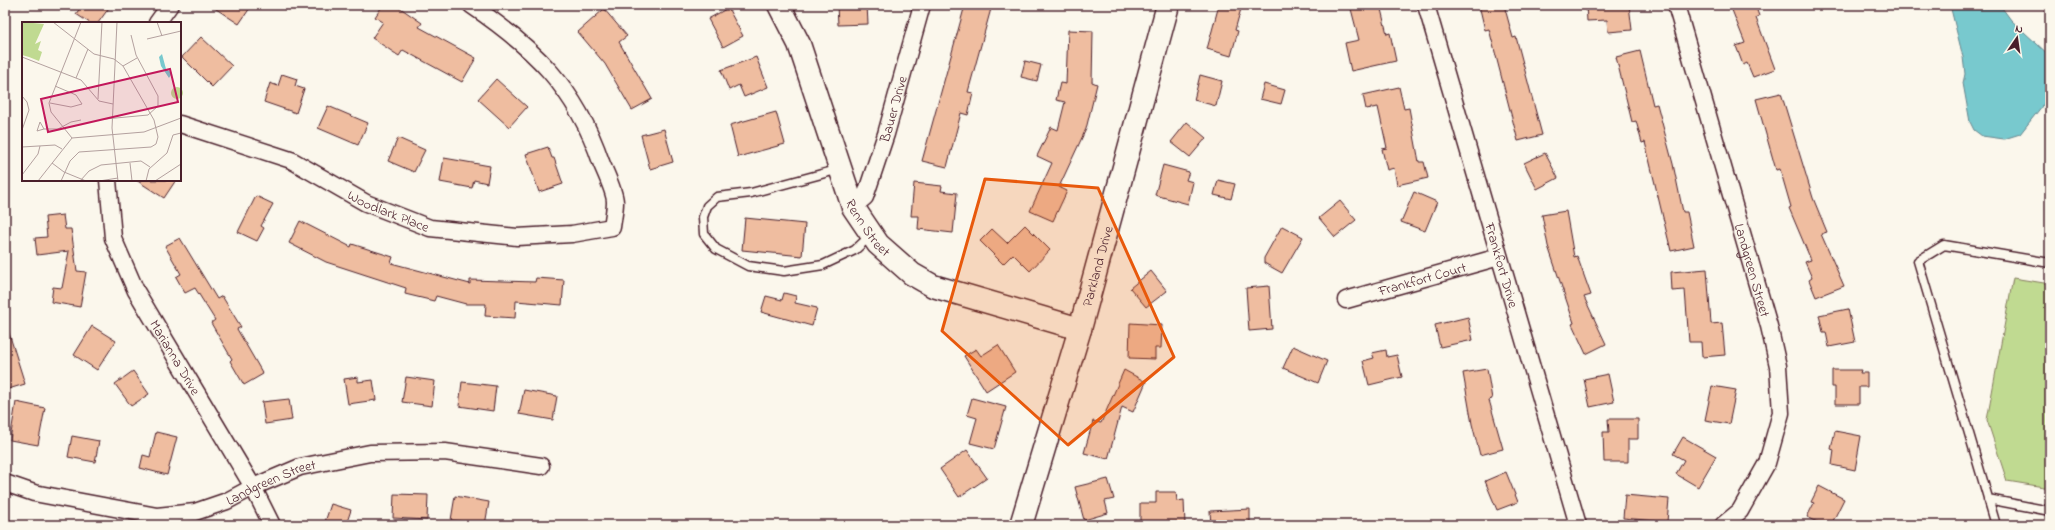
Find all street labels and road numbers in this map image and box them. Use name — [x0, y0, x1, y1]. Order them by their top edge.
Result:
street label: Bauer Drive — [875, 73, 914, 147]
street label: Woodlark Place — [343, 185, 433, 239]
street label: Renn Street — [839, 197, 895, 263]
street label: Frankfort Drive — [1478, 220, 1523, 311]
street label: Landgreen Street — [1728, 221, 1775, 320]
street label: Parkland Drive — [1078, 223, 1120, 309]
street label: Frankfort Court — [1375, 258, 1469, 303]
street label: Marianna Drive — [143, 316, 205, 400]
street label: Landgreen Street — [223, 455, 318, 512]

